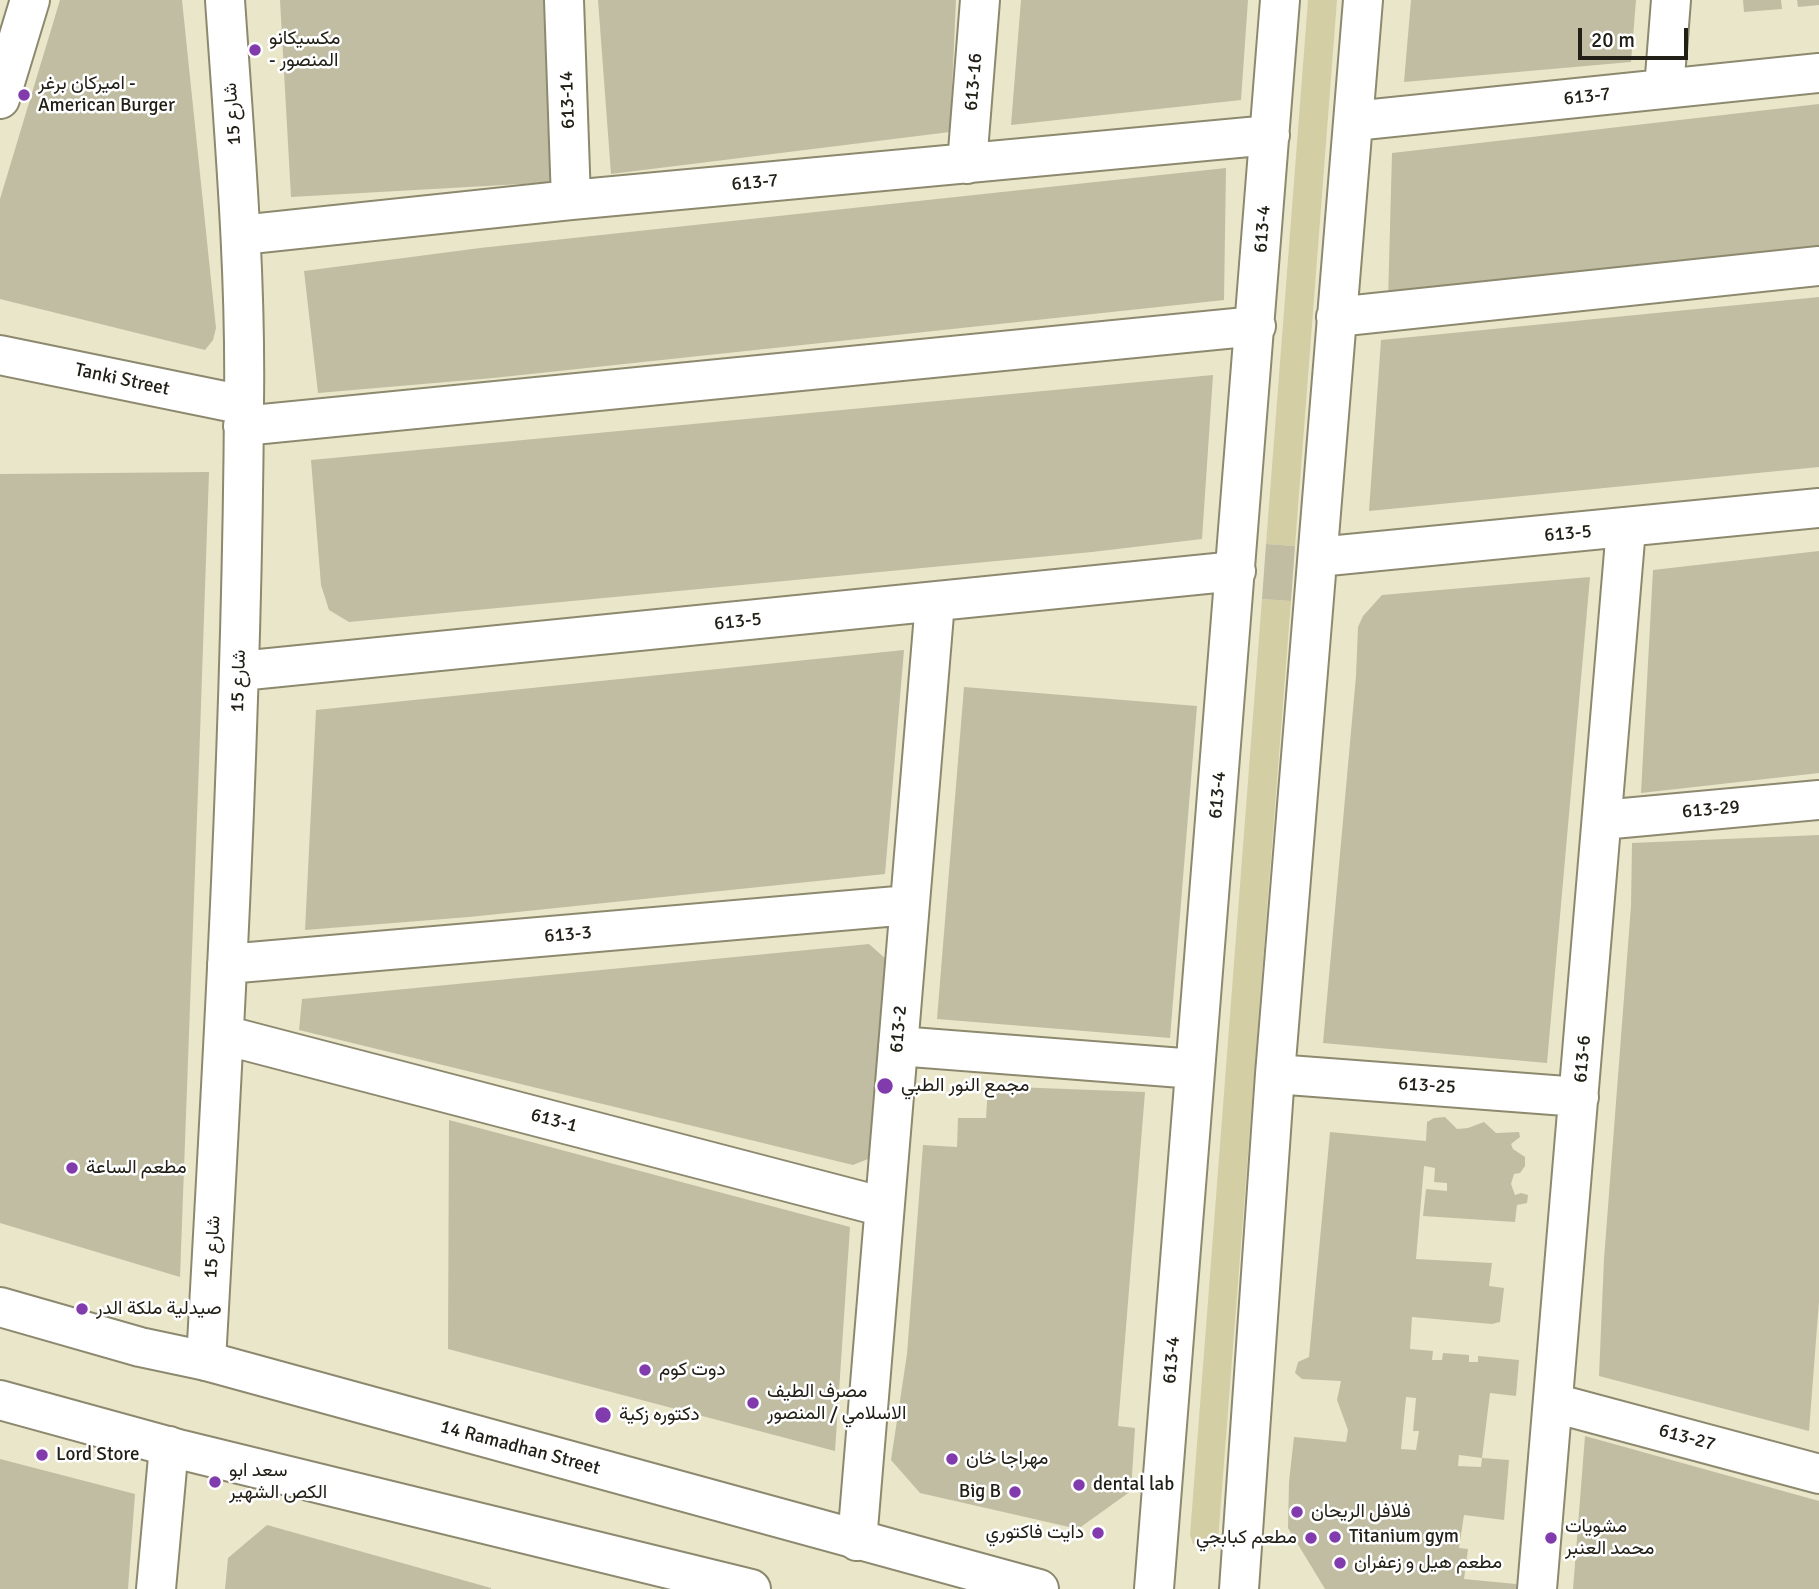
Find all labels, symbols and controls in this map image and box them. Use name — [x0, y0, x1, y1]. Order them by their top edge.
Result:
scale bar — [1581, 14, 1691, 58]
text: 20 m — [1591, 27, 1635, 53]
place label: مكسيكانو - المنصور — [269, 28, 340, 72]
marker: مكسيكانو - المنصور — [247, 42, 263, 58]
street label: 613-16 — [960, 52, 988, 112]
street label: 613-14 — [556, 71, 580, 129]
place label: اميركان برغر - American Burger — [38, 73, 175, 117]
street label: شارع 15 — [219, 82, 247, 146]
street label: 613-7 — [1562, 83, 1612, 111]
marker: اميركان برغر - American Burger — [16, 87, 32, 103]
street label: 613-7 — [731, 170, 779, 196]
street label: 613-4 — [1250, 204, 1276, 254]
street label: Tanki Street — [73, 359, 171, 401]
street label: 613-5 — [1543, 521, 1593, 547]
street label: 613-5 — [713, 608, 763, 636]
street label: شارع 15 — [227, 649, 251, 713]
street label: 613-4 — [1205, 770, 1231, 820]
street label: 613-29 — [1681, 796, 1741, 824]
street label: 613-3 — [543, 922, 593, 948]
street label: 613-2 — [886, 1004, 912, 1054]
street label: 613-6 — [1570, 1034, 1596, 1084]
street label: 613-25 — [1397, 1073, 1457, 1099]
place label: مجمع النور الطبي — [901, 1075, 1029, 1097]
marker: مجمع النور الطبي — [875, 1076, 895, 1096]
street label: 613-1 — [528, 1104, 580, 1138]
place label: مطعم الساعة — [86, 1157, 187, 1179]
marker: مطعم الساعة — [64, 1160, 80, 1176]
street label: شارع 15 — [200, 1215, 226, 1279]
place label: صيدلية ملكة الدر — [96, 1298, 222, 1320]
marker: صيدلية ملكة الدر — [74, 1301, 90, 1317]
street label: 613-4 — [1159, 1335, 1185, 1385]
place label: دوت كوم — [659, 1359, 726, 1381]
marker: دوت كوم — [637, 1362, 653, 1378]
place label: مصرف الطيف الاسلامي / المنصور — [767, 1381, 906, 1425]
marker: مصرف الطيف الاسلامي / المنصور — [745, 1395, 761, 1411]
place label: دكتوره زكية — [619, 1404, 700, 1426]
marker: دكتوره زكية — [593, 1405, 613, 1425]
street label: 14 Ramadhan Street — [438, 1416, 602, 1480]
street label: 613-27 — [1656, 1419, 1718, 1457]
place label: Lord Store — [56, 1444, 139, 1466]
marker: Lord Store — [34, 1447, 50, 1463]
place label: مهراجا خان — [966, 1448, 1048, 1470]
marker: مهراجا خان — [944, 1451, 960, 1467]
place label: سعد ابو الكص الشهير — [229, 1460, 327, 1504]
marker: سعد ابو الكص الشهير — [207, 1474, 223, 1490]
place label: dental lab — [1093, 1474, 1174, 1496]
marker: dental lab — [1071, 1477, 1087, 1493]
place label: Big B — [959, 1481, 1001, 1503]
marker: Big B — [1007, 1484, 1023, 1500]
place label: فلافل الريحان — [1311, 1501, 1411, 1523]
marker: فلافل الريحان — [1289, 1504, 1305, 1520]
place label: مشويات محمد العنبر — [1565, 1516, 1654, 1560]
place label: دايت فاكتوري — [985, 1522, 1084, 1544]
marker: دايت فاكتوري — [1090, 1525, 1106, 1541]
place label: Titanium gym — [1349, 1526, 1459, 1548]
place label: مطعم كبابجي — [1196, 1527, 1297, 1549]
marker: Titanium gym — [1327, 1529, 1343, 1545]
marker: مطعم كبابجي — [1303, 1530, 1319, 1546]
marker: مشويات محمد العنبر — [1543, 1530, 1559, 1546]
place label: مطعم هيل و زعفران — [1354, 1552, 1502, 1574]
marker: مطعم هيل و زعفران — [1332, 1555, 1348, 1571]

